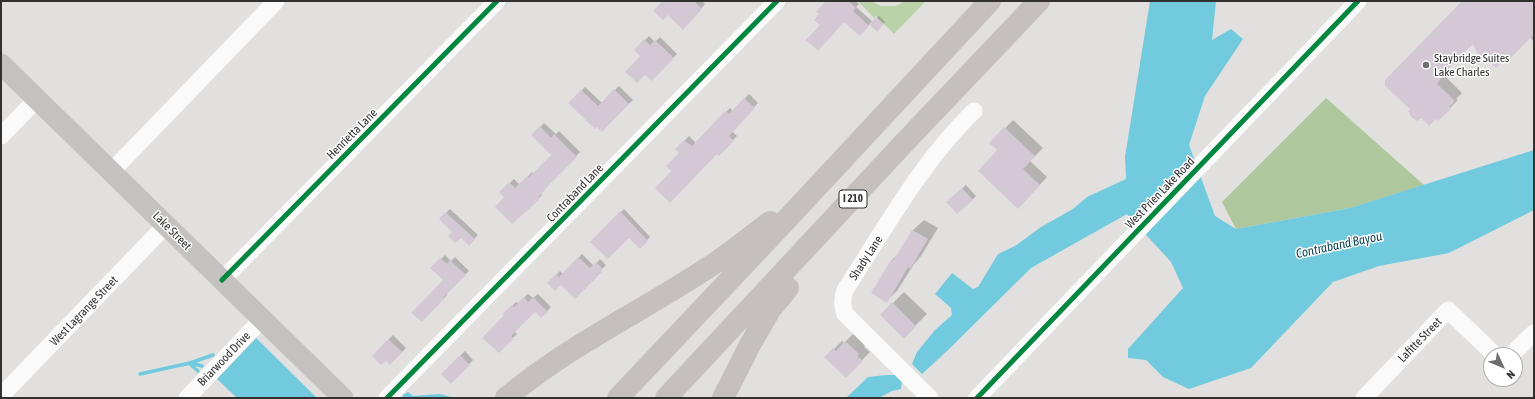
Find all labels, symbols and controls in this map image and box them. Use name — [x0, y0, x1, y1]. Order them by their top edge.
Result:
place label: Staybridge Suites Lake Charles — [1434, 51, 1509, 79]
marker: Staybridge Suites Lake Charles — [1421, 60, 1431, 70]
street label: Henrietta Lane — [324, 106, 380, 162]
street label: West Prien Lake Road — [1122, 154, 1198, 232]
street label: Contraband Lane — [544, 161, 606, 225]
road number: I 210 — [839, 190, 867, 208]
street label: Lake Street — [150, 209, 194, 253]
water label: Contraband Bayou — [1294, 228, 1384, 262]
street label: Shady Lane — [846, 233, 886, 283]
street label: West Lagrange Street — [47, 273, 121, 349]
street label: Lafitte Street — [1395, 315, 1445, 365]
street label: Briarwood Drive — [194, 329, 254, 389]
north arrow — [1483, 347, 1523, 387]
text: N — [1504, 368, 1517, 381]

